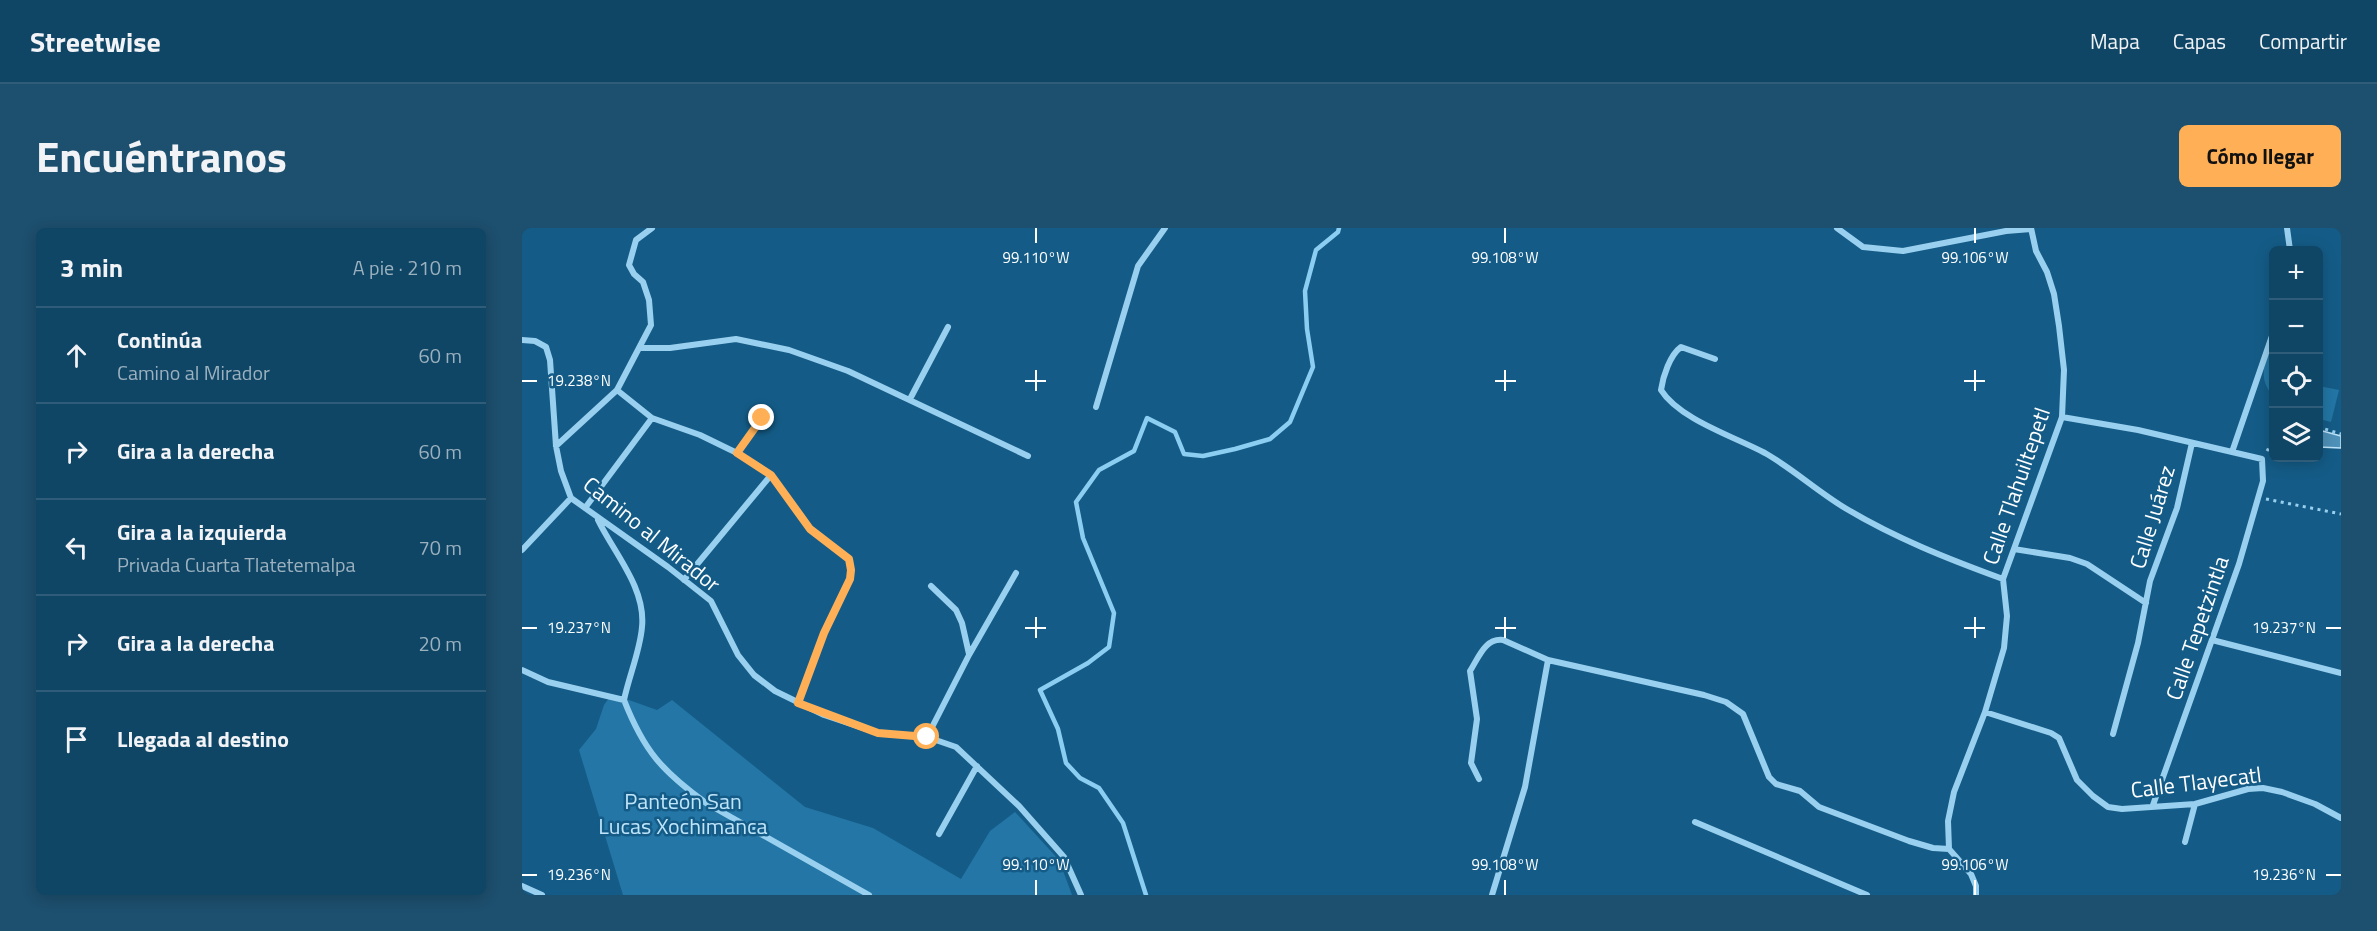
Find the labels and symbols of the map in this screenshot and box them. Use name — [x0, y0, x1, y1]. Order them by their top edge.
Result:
text: 99.110°W — [1003, 246, 1069, 269]
text: 99.108°W — [1472, 246, 1538, 269]
text: 99.106°W — [1942, 246, 2008, 269]
text: 19.238°N — [547, 369, 611, 392]
street label: Calle Tlahuiltepetl — [1973, 403, 2059, 569]
route end — [748, 404, 774, 430]
street label: Calle Juárez — [2120, 461, 2184, 573]
street label: Camino al Mirador — [576, 468, 728, 600]
street label: Calle Tepetzintla — [2156, 551, 2238, 705]
text: 19.237°N — [547, 616, 611, 639]
text: 19.237°N — [2252, 616, 2316, 639]
route start — [913, 723, 939, 749]
street label: Calle Tlayecatl — [2129, 757, 2263, 807]
park label: Panteón San Lucas Xochimanca — [598, 784, 768, 843]
text: 99.110°W — [1003, 853, 1069, 876]
text: 99.108°W — [1472, 853, 1538, 876]
text: 99.106°W — [1942, 853, 2008, 876]
text: 19.236°N — [547, 863, 611, 886]
text: 19.236°N — [2252, 863, 2316, 886]

